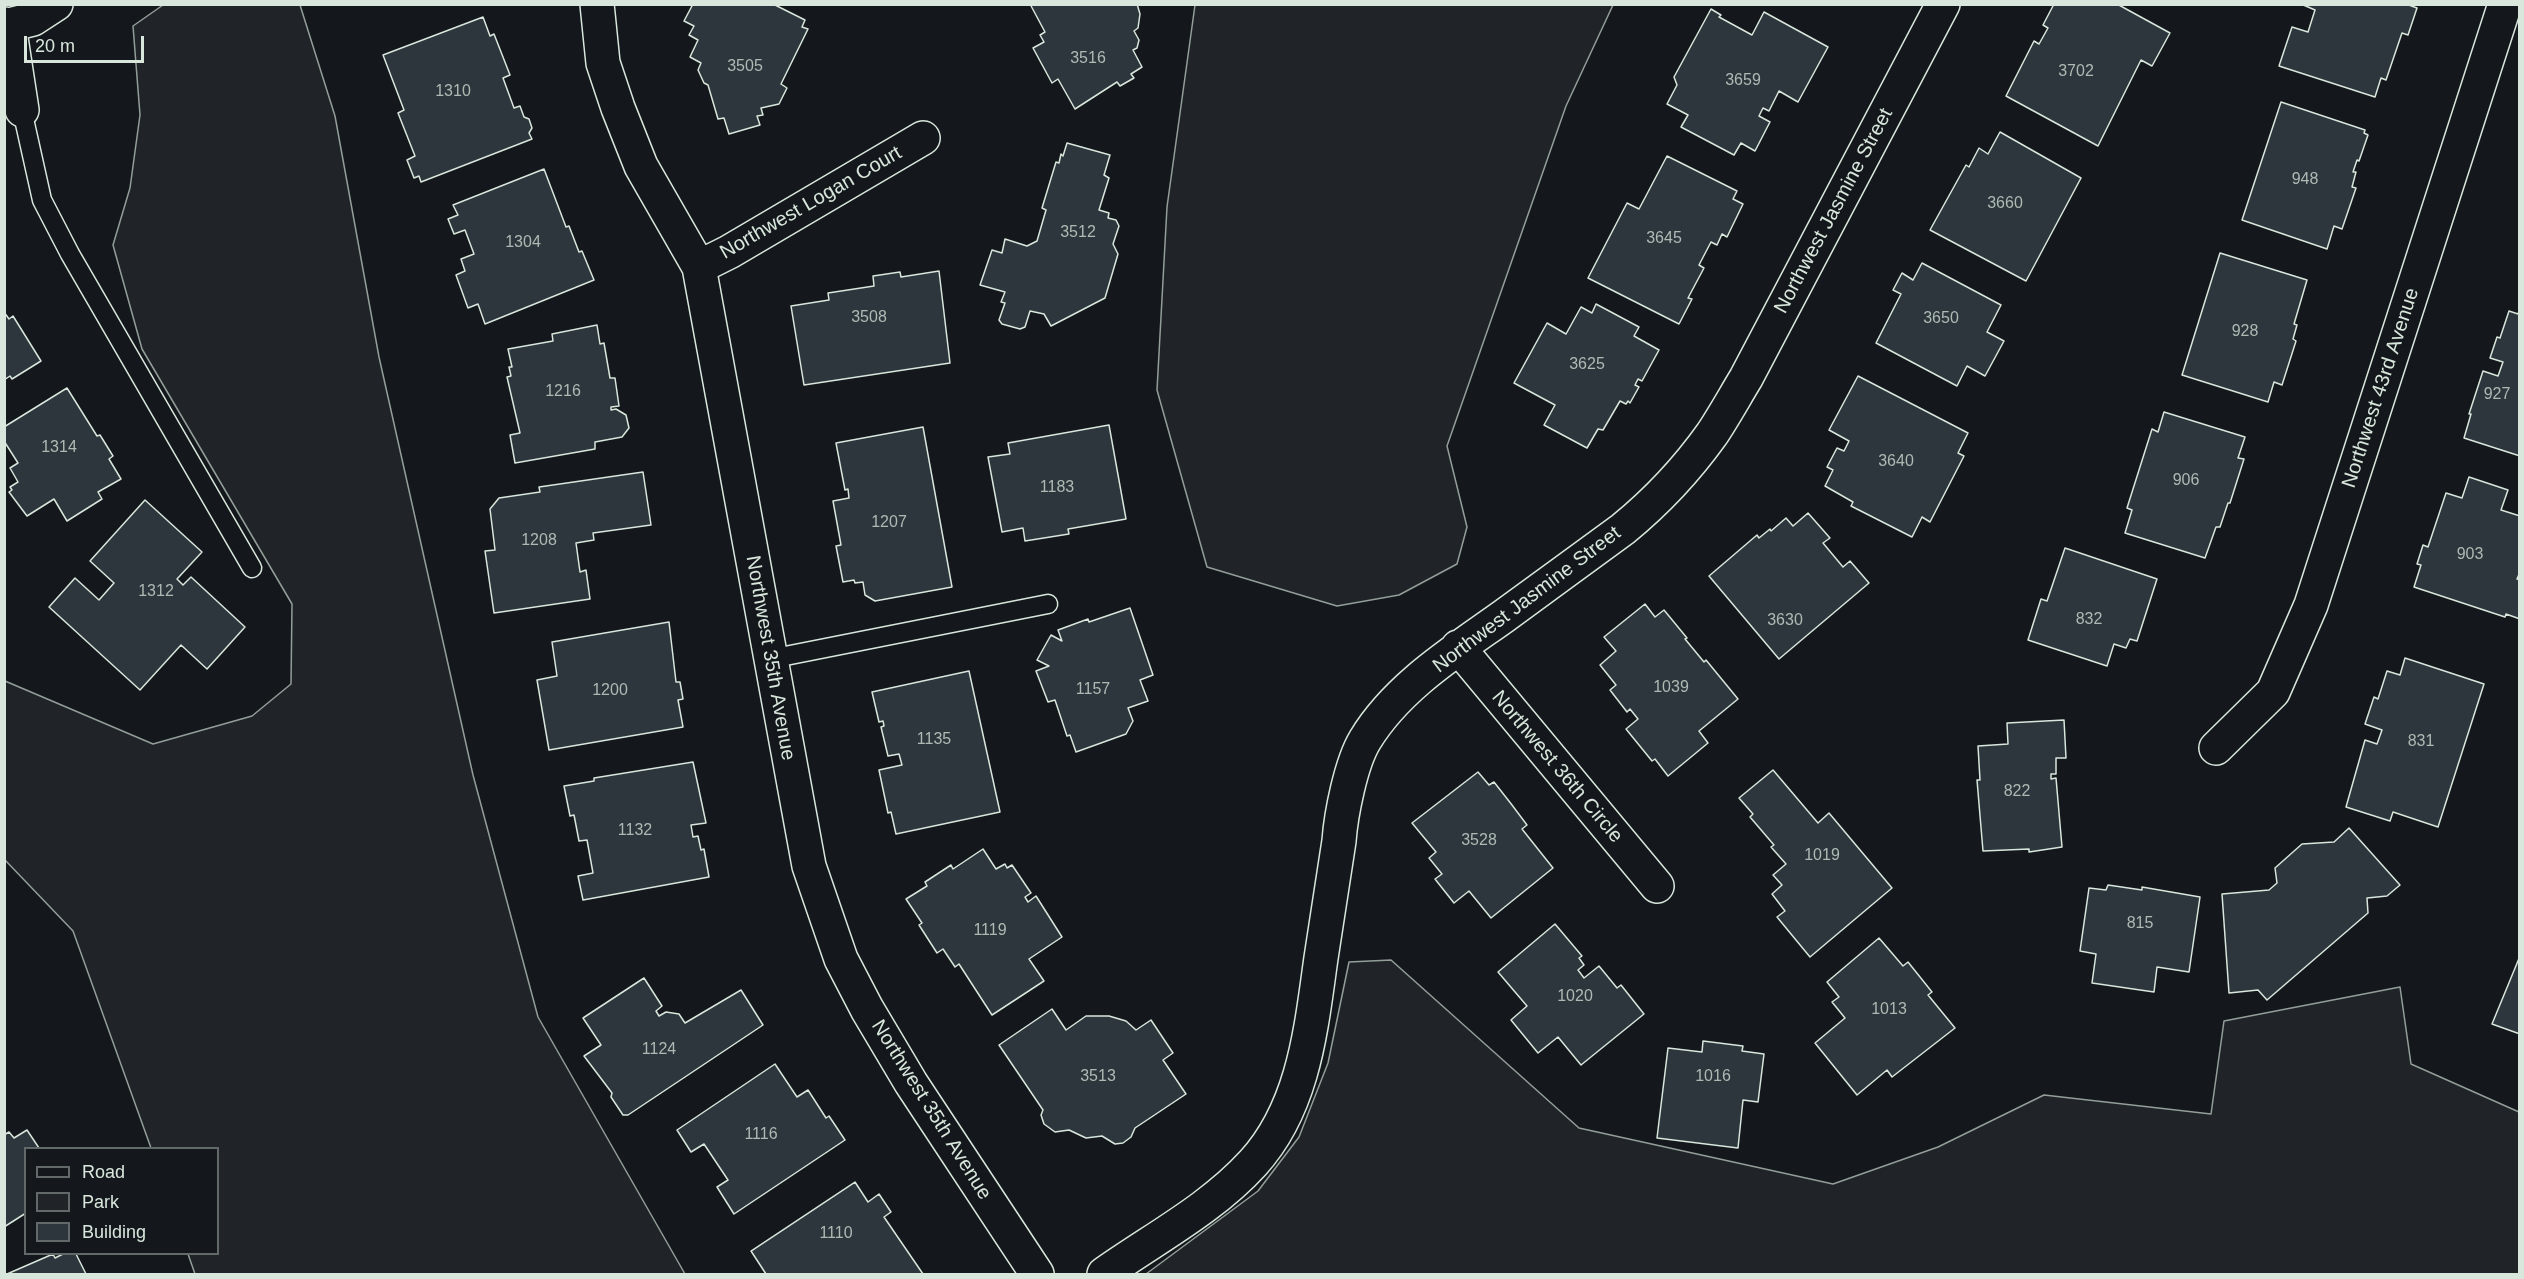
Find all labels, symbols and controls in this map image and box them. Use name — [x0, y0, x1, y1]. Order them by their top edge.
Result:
scale bar — [27, 24, 147, 62]
text: 20 m — [35, 36, 75, 56]
house number: 3516 — [1070, 49, 1106, 69]
house number: 3505 — [727, 57, 763, 77]
house number: 3702 — [2058, 62, 2094, 82]
house number: 3659 — [1725, 71, 1761, 91]
house number: 1310 — [435, 82, 471, 102]
street label: Northwest Jasmine Street — [1770, 104, 1898, 318]
street label: Northwest Logan Court — [716, 141, 906, 265]
house number: 948 — [2292, 170, 2318, 190]
house number: 3660 — [1987, 194, 2023, 214]
house number: 3512 — [1060, 223, 1096, 243]
house number: 3645 — [1646, 229, 1682, 249]
house number: 1304 — [505, 233, 541, 253]
street label: Northwest 43rd Avenue — [2337, 285, 2425, 491]
house number: 3508 — [851, 308, 887, 328]
house number: 3650 — [1923, 309, 1959, 329]
house number: 928 — [2232, 322, 2258, 342]
house number: 3625 — [1569, 355, 1605, 375]
house number: 1216 — [545, 382, 581, 402]
house number: 927 — [2484, 385, 2510, 405]
house number: 1314 — [41, 438, 77, 458]
house number: 3640 — [1878, 452, 1914, 472]
house number: 906 — [2173, 471, 2199, 491]
house number: 1183 — [1040, 478, 1074, 498]
house number: 1207 — [871, 513, 907, 533]
street label: Northwest Jasmine Street — [1428, 522, 1626, 678]
house number: 1208 — [521, 531, 557, 551]
house number: 903 — [2457, 545, 2483, 565]
street label: Northwest 35th Avenue — [740, 554, 800, 762]
house number: 1312 — [138, 582, 174, 602]
house number: 832 — [2076, 610, 2102, 630]
house number: 3630 — [1767, 611, 1803, 631]
house number: 1039 — [1653, 678, 1689, 698]
house number: 1157 — [1076, 680, 1110, 700]
house number: 1200 — [592, 681, 628, 701]
street label: Northwest 36th Circle — [1486, 686, 1628, 848]
house number: 1135 — [917, 730, 951, 750]
house number: 831 — [2408, 732, 2434, 752]
house number: 822 — [2004, 782, 2030, 802]
house number: 1132 — [618, 821, 652, 841]
house number: 3528 — [1461, 831, 1497, 851]
house number: 1019 — [1804, 846, 1840, 866]
house number: 815 — [2127, 914, 2153, 934]
house number: 1119 — [973, 921, 1007, 941]
house number: 1020 — [1557, 987, 1593, 1007]
house number: 1013 — [1871, 1000, 1907, 1020]
street label: Northwest 35th Avenue — [866, 1016, 996, 1204]
house number: 1124 — [642, 1040, 676, 1060]
house number: 3513 — [1080, 1067, 1116, 1087]
house number: 1016 — [1695, 1067, 1731, 1087]
house number: 1116 — [744, 1125, 778, 1145]
legend — [24, 1147, 219, 1255]
text: Road — [82, 1162, 125, 1182]
text: Park — [82, 1192, 119, 1212]
text: Building — [82, 1222, 146, 1242]
house number: 1110 — [819, 1224, 853, 1244]

